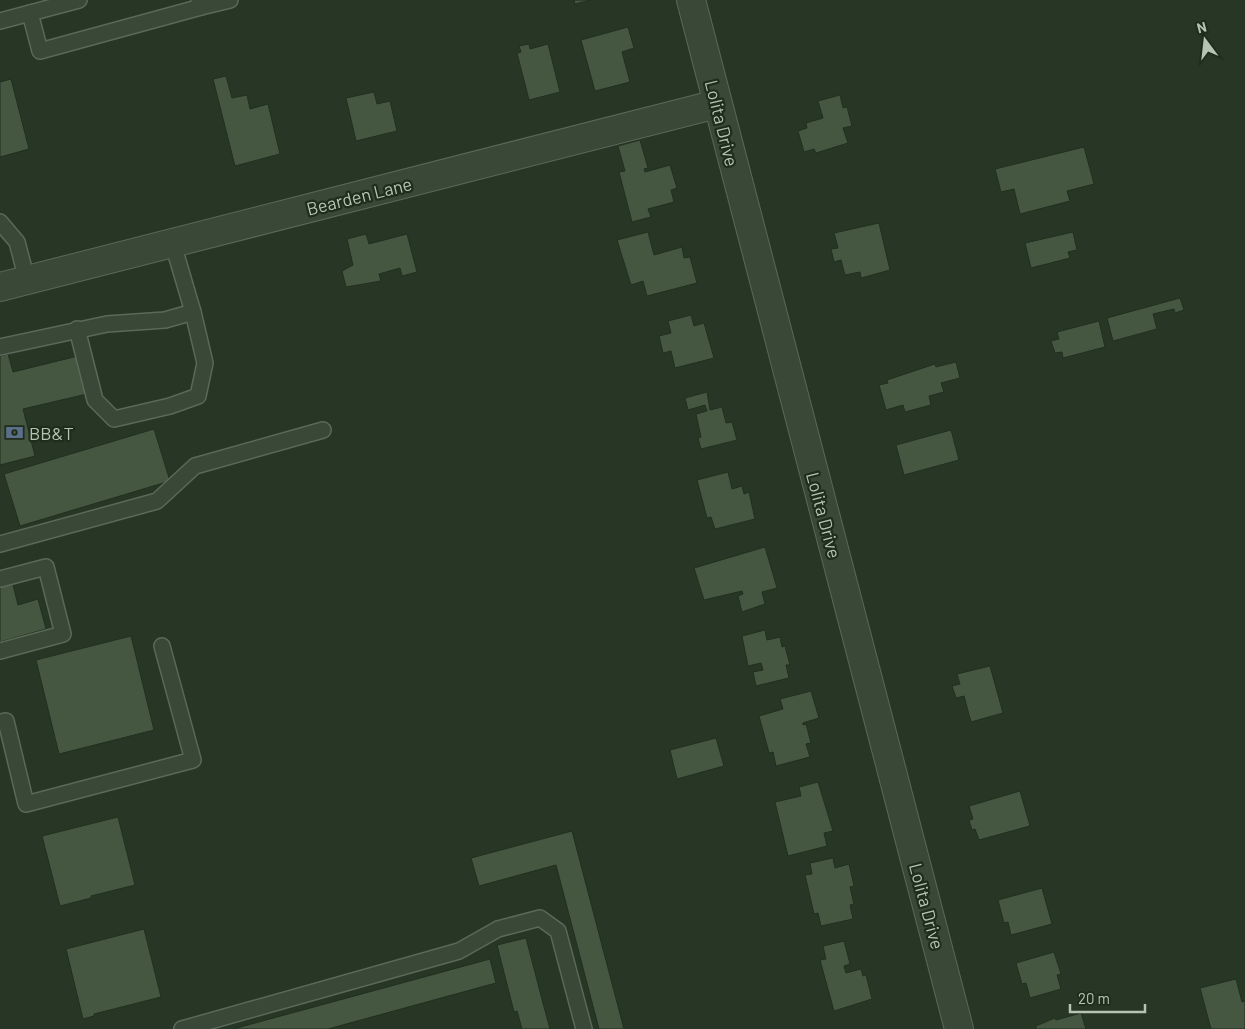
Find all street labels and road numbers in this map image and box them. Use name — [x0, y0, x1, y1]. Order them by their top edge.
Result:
street label: Lolita Drive — [701, 78, 743, 168]
street label: Bearden Lane — [304, 172, 414, 220]
street label: Lolita Drive — [802, 470, 846, 560]
street label: Lolita Drive — [905, 861, 949, 951]

